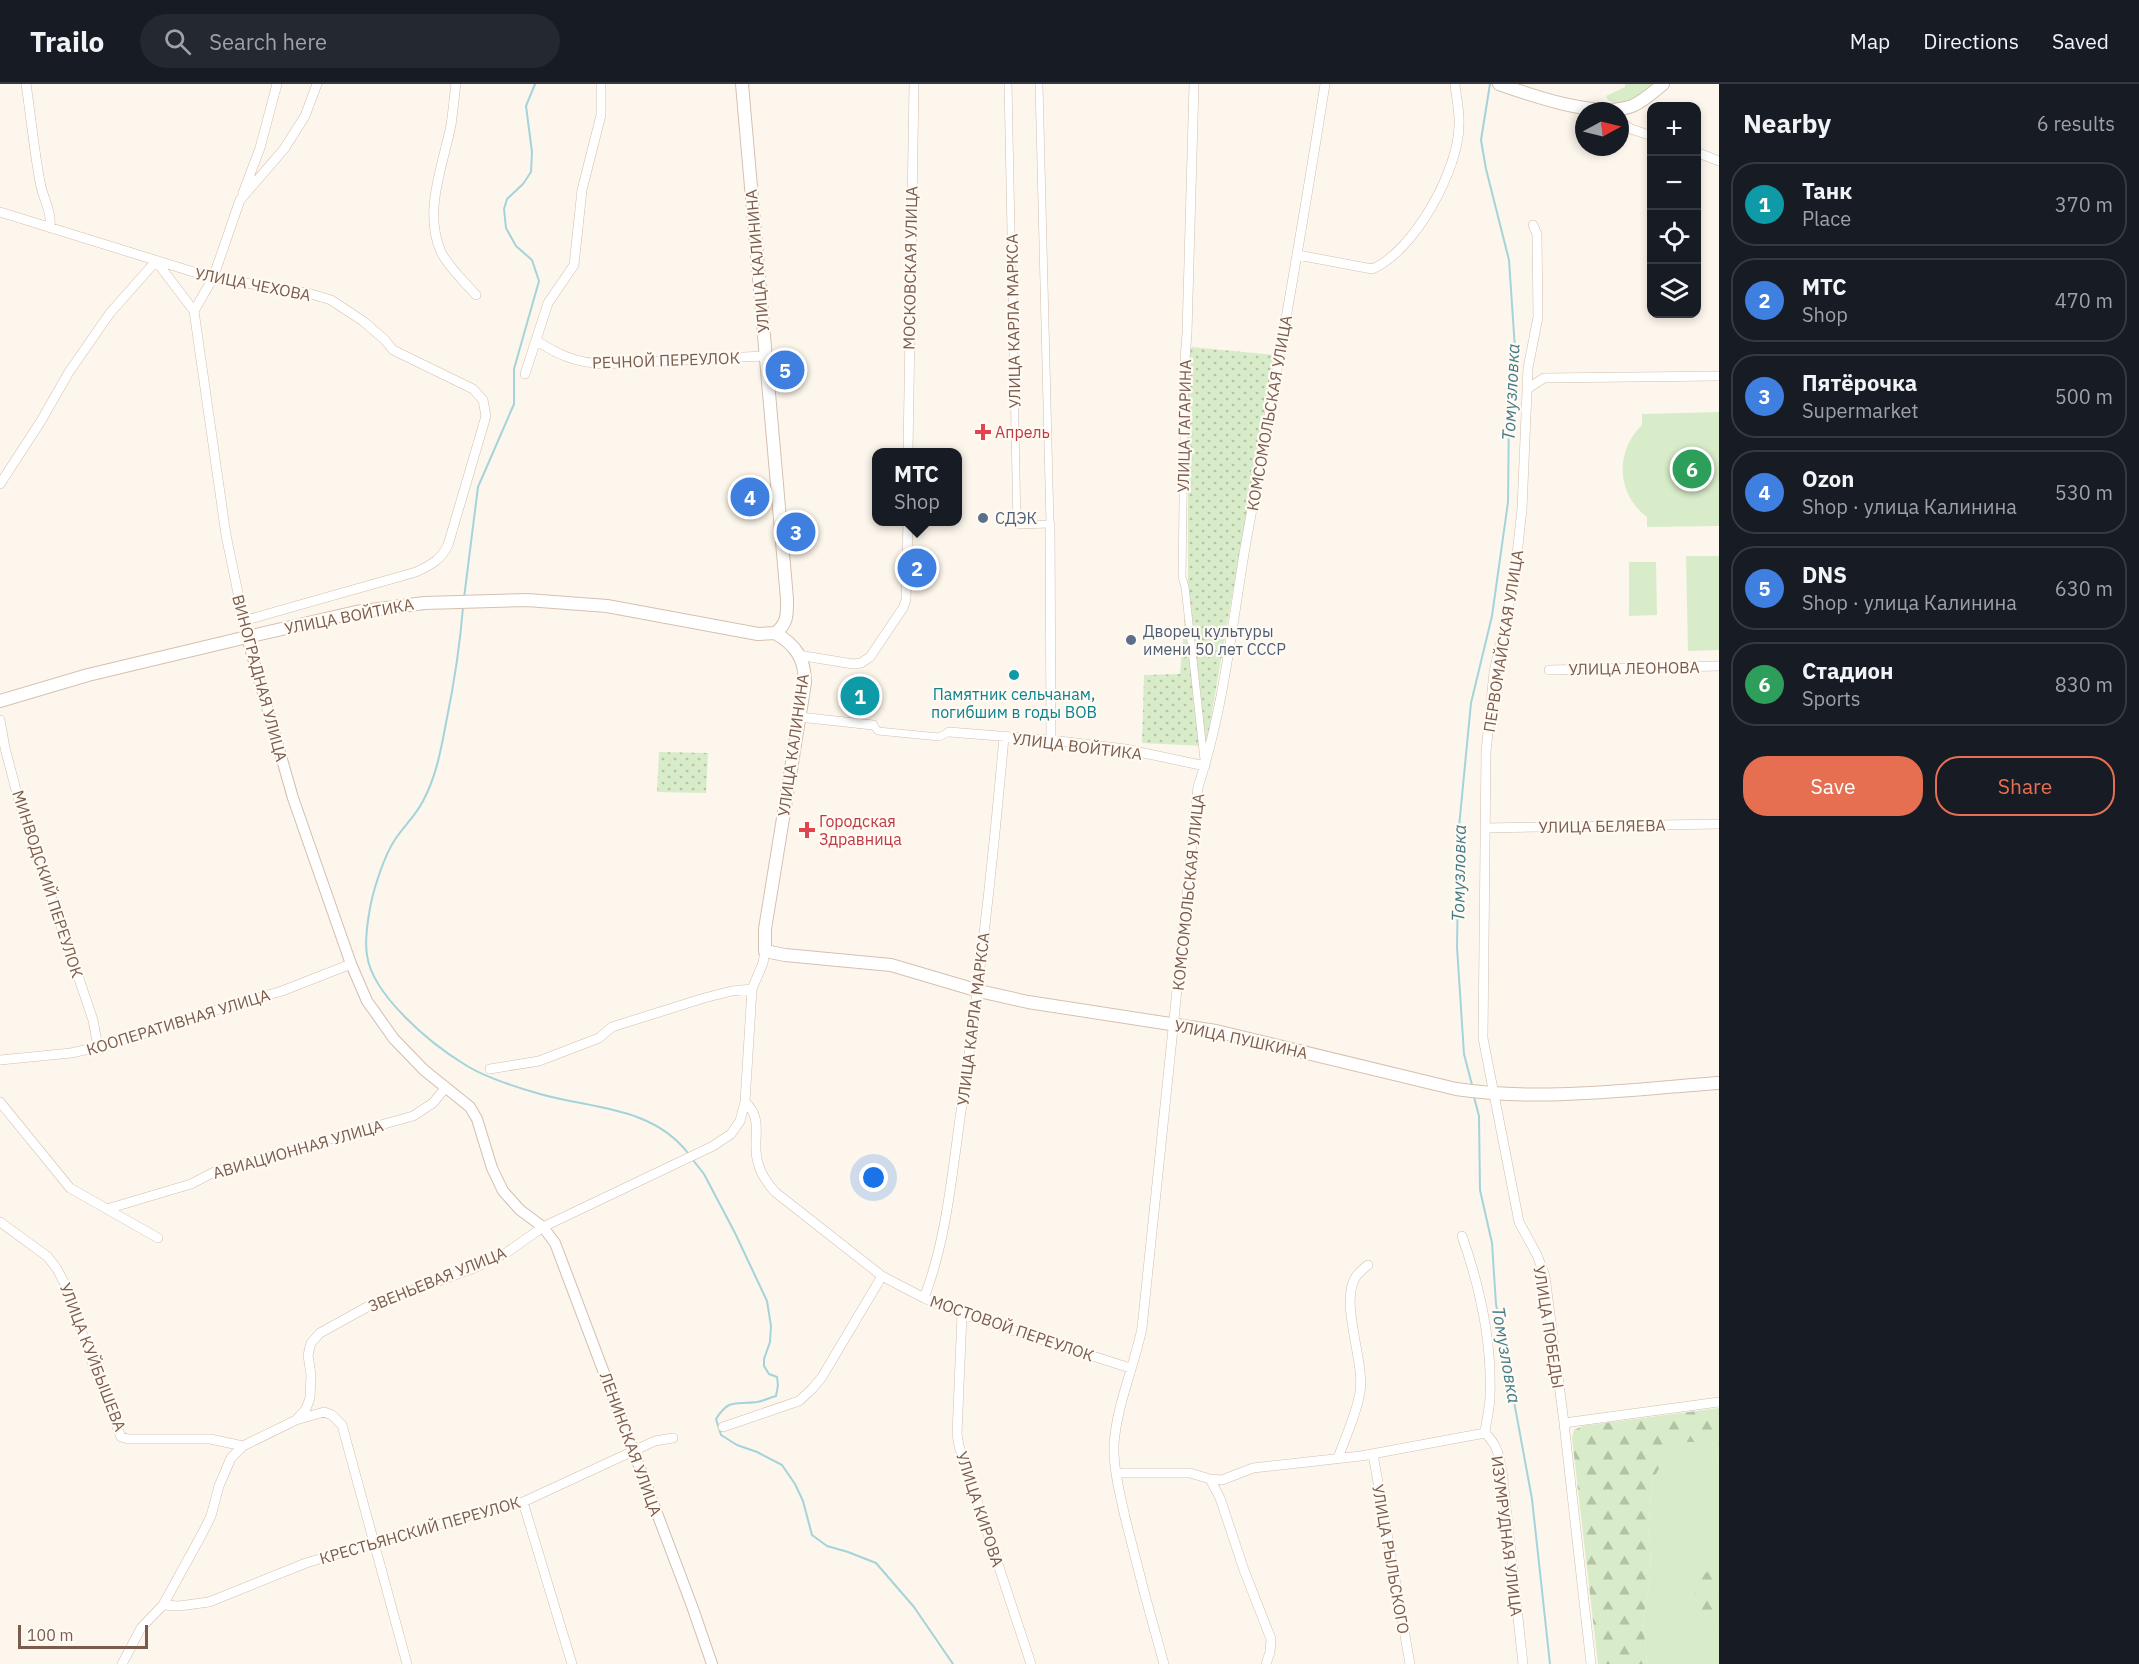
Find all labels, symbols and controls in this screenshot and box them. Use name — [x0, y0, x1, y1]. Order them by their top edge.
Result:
search box — [140, 14, 560, 68]
text: Trailo — [30, 23, 104, 60]
icon: search — [161, 25, 194, 58]
text: Search here — [209, 27, 327, 56]
text: Map — [1850, 27, 1890, 55]
text: Directions — [1923, 27, 2019, 55]
text: Saved — [2052, 27, 2109, 55]
north arrow — [1575, 102, 1629, 156]
map controls — [1647, 102, 1701, 318]
button: + — [1647, 102, 1701, 156]
text: Nearby — [1743, 106, 1831, 140]
text: 6 results — [2037, 110, 2115, 137]
button: − — [1647, 156, 1701, 210]
text: Танк — [1802, 176, 1852, 205]
street label: МОСКОВСКАЯ УЛИЦА — [899, 186, 921, 350]
street label: УЛИЦА КАЛИНИНА — [741, 188, 773, 334]
text: 1 — [1759, 191, 1771, 218]
text: 370 m — [2055, 191, 2113, 218]
text: Place — [1802, 205, 1851, 232]
button: locate — [1647, 210, 1701, 264]
street label: УЛИЦА КАРЛА МАРКСА — [1001, 233, 1025, 409]
street label: УЛИЦА ЧЕХОВА — [193, 263, 313, 305]
button: layers — [1647, 264, 1701, 318]
text: МТС — [1802, 272, 1847, 301]
text: 2 — [1759, 287, 1771, 314]
text: 470 m — [2055, 287, 2113, 314]
text: Shop — [1802, 301, 1848, 328]
street label: КОМСОМОЛЬСКАЯ УЛИЦА — [1242, 314, 1296, 512]
water label: Томузловка — [1496, 343, 1525, 441]
street label: РЕЧНОЙ ПЕРЕУЛОК — [592, 347, 740, 373]
pin: 5 — [766, 348, 804, 392]
street label: УЛИЦА ГАГАРИНА — [1173, 359, 1195, 493]
text: Пятёрочка — [1802, 368, 1917, 397]
text: 3 — [1759, 383, 1771, 410]
text: 500 m — [2055, 383, 2113, 410]
text: Supermarket — [1802, 397, 1919, 424]
place label: Апрель — [995, 422, 1050, 442]
marker: Апрель — [976, 425, 990, 439]
pin: 6 — [1672, 446, 1712, 492]
popup — [872, 448, 962, 526]
text: МТС — [894, 459, 939, 488]
text: Ozon — [1802, 464, 1854, 493]
pin: 4 — [730, 474, 770, 520]
text: 4 — [1759, 479, 1771, 506]
text: 530 m — [2055, 479, 2113, 506]
text: Shop — [894, 488, 940, 515]
text: Shop · улица Калинина — [1802, 493, 2017, 520]
place label: СДЭК — [995, 508, 1037, 528]
pin: 3 — [776, 510, 816, 554]
marker: СДЭК — [976, 511, 990, 525]
pin: 2 — [898, 546, 936, 590]
street label: ПЕРВОМАЙСКАЯ УЛИЦА — [1479, 548, 1527, 734]
text: DNS — [1802, 560, 1847, 589]
text: 5 — [1759, 575, 1771, 602]
text: 630 m — [2055, 575, 2113, 602]
text: Shop · улица Калинина — [1802, 589, 2017, 616]
street label: ВИНОГРАДНАЯ УЛИЦА — [228, 592, 292, 764]
street label: УЛИЦА ВОЙТИКА — [283, 594, 415, 638]
place label: Дворец культуры имени 50 лет СССР — [1143, 621, 1286, 659]
marker: Дворец культуры имени 50 лет СССР — [1124, 633, 1138, 647]
text: Стадион — [1802, 656, 1893, 685]
street label: УЛИЦА ЛЕОНОВА — [1568, 657, 1700, 679]
marker: Памятник сельчанам, погибшим в годы ВОВ — [1007, 668, 1021, 682]
text: 6 — [1759, 671, 1771, 698]
text: 830 m — [2055, 671, 2113, 698]
street label: УЛИЦА КАЛИНИНА — [773, 672, 813, 818]
pin: 1 — [840, 674, 880, 718]
place label: Памятник сельчанам, погибшим в годы ВОВ — [931, 684, 1097, 722]
text: Sports — [1802, 685, 1861, 712]
street label: УЛИЦА ВОЙТИКА — [1011, 728, 1143, 764]
button: Save — [1743, 756, 1923, 816]
button: Share — [1935, 756, 2115, 816]
street label: МИНВОДСКИЙ ПЕРЕУЛОК — [8, 788, 88, 980]
street label: КОМСОМОЛЬСКАЯ УЛИЦА — [1168, 792, 1208, 992]
place label: Городская Здравница — [819, 811, 902, 849]
street label: УЛИЦА БЕЛЯЕВА — [1538, 815, 1666, 837]
marker: Городская Здравница — [800, 823, 814, 837]
water label: Томузловка — [1446, 824, 1471, 922]
street label: УЛИЦА КАРЛА МАРКСА — [952, 931, 994, 1107]
street label: КООПЕРАТИВНАЯ УЛИЦА — [84, 985, 272, 1059]
street label: УЛИЦА ПУШКИНА — [1172, 1015, 1310, 1063]
street label: АВИАЦИОННАЯ УЛИЦА — [210, 1115, 386, 1183]
your location — [859, 1163, 888, 1192]
street label: ЗВЕНЬЕВАЯ УЛИЦА — [365, 1242, 509, 1316]
street label: УЛИЦА ПОБЕДЫ — [1529, 1264, 1569, 1390]
street label: УЛИЦА КУЙБЫШЕВА — [55, 1280, 131, 1434]
street label: МОСТОВОЙ ПЕРЕУЛОК — [927, 1291, 1097, 1365]
water label: Томузловка — [1487, 1305, 1526, 1405]
street label: ЛЕНИНСКАЯ УЛИЦА — [596, 1369, 666, 1519]
street label: УЛИЦА КИРОВА — [952, 1449, 1008, 1569]
street label: ИЗУМРУДНАЯ УЛИЦА — [1487, 1455, 1527, 1617]
street label: УЛИЦА РЫЛЬСКОГО — [1368, 1483, 1414, 1635]
street label: КРЕСТЬЯНСКИЙ ПЕРЕУЛОК — [317, 1492, 523, 1568]
scale bar — [18, 1622, 148, 1650]
text: 100 m — [27, 1625, 74, 1645]

